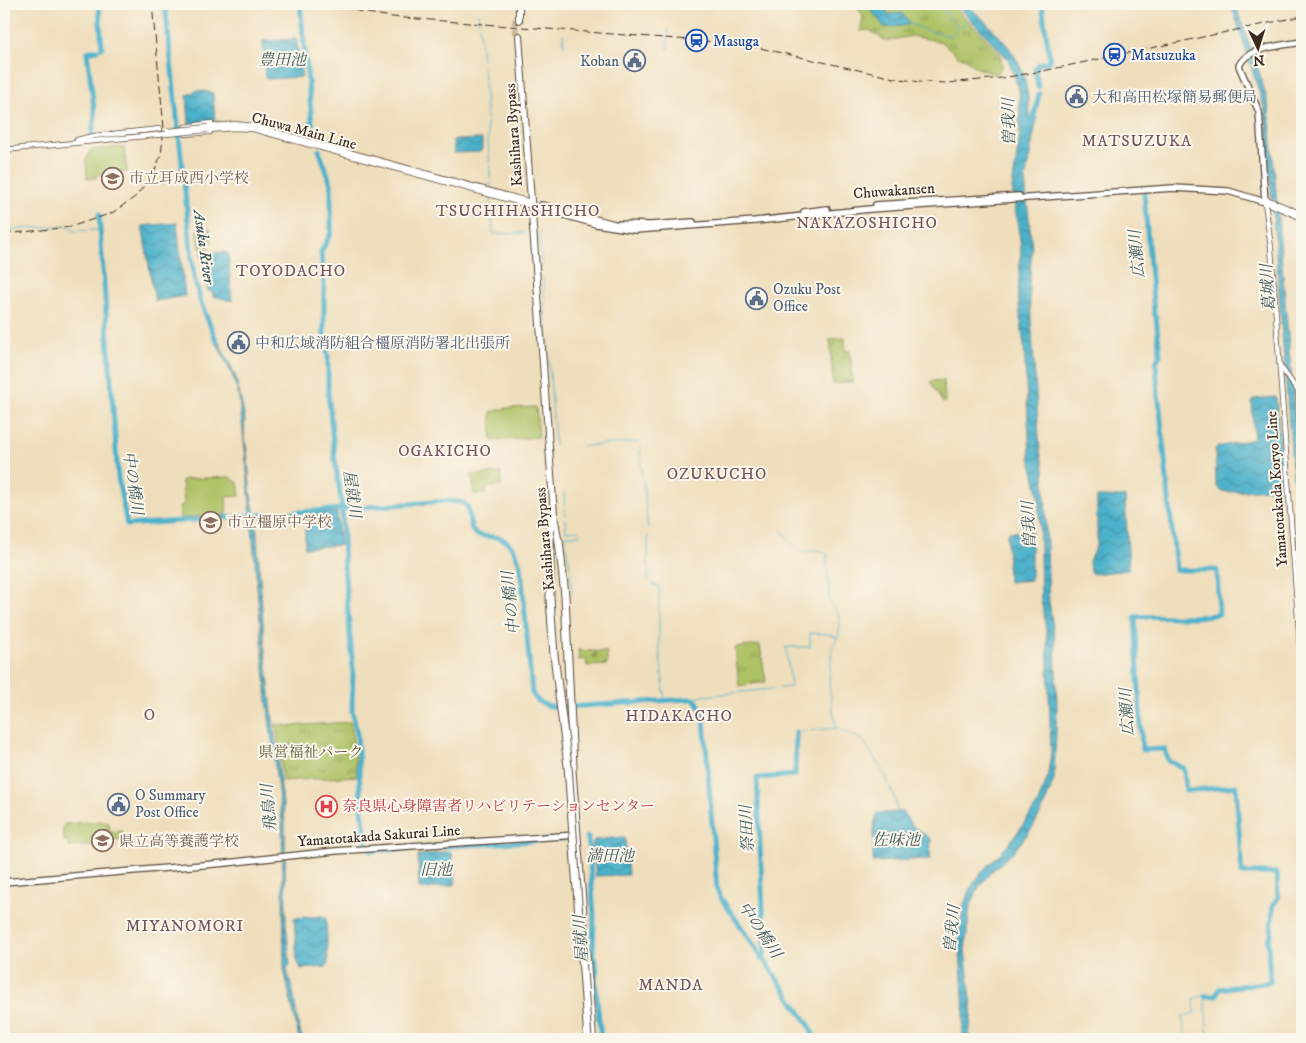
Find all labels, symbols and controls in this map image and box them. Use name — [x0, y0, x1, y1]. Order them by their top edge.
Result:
north arrow — [1234, 22, 1284, 72]
station icon: Masuga — [685, 29, 709, 53]
place label: Masuga — [713, 32, 760, 51]
station icon: Matsuzuka — [1103, 43, 1127, 67]
place label: Matsuzuka — [1131, 46, 1196, 65]
public building icon: Koban — [623, 49, 647, 73]
water label: 豊田池 — [258, 50, 308, 70]
text: N — [1252, 51, 1265, 69]
place label: Koban — [580, 52, 619, 71]
street label: Kashihara Bypass — [501, 83, 527, 187]
public building icon: 大和高田松塚簡易郵便局 — [1064, 85, 1088, 109]
place label: 大和高田松塚簡易郵便局 — [1092, 88, 1257, 107]
water label: 曽我川 — [999, 96, 1019, 146]
street label: Chuwa Main Line — [249, 108, 359, 154]
district label: MATSUZUKA — [1082, 131, 1192, 151]
school or university icon: 市立耳成西小学校 — [101, 166, 125, 190]
place label: 市立耳成西小学校 — [129, 169, 249, 188]
street label: Chuwakansen — [853, 179, 936, 203]
district label: TSUCHIHASHICHO — [436, 201, 600, 221]
water label: Asuka River — [189, 207, 219, 287]
district label: NAKAZOSHICHO — [796, 213, 938, 233]
water label: 広瀬川 — [1125, 227, 1149, 279]
district label: TOYODACHO — [236, 261, 346, 281]
water label: 葛城川 — [1256, 261, 1280, 313]
place label: Ozuku Post Office — [773, 280, 841, 316]
public building icon: Ozuku Post Office — [745, 286, 769, 310]
public building icon: 中和広域消防組合橿原消防署北出張所 — [227, 331, 251, 355]
place label: 中和広域消防組合橿原消防署北出張所 — [255, 334, 510, 353]
street label: Yamatotakada Koryo Line — [1262, 410, 1292, 568]
district label: OGAKICHO — [398, 441, 492, 461]
water label: 中の橋川 — [119, 450, 148, 518]
district label: OZUKUCHO — [667, 464, 767, 484]
water label: 屋就川 — [339, 469, 366, 521]
street label: Kashihara Bypass — [531, 487, 559, 591]
water label: 曽我川 — [1018, 499, 1040, 549]
school or university icon: 市立橿原中学校 — [199, 510, 223, 534]
place label: 市立橿原中学校 — [227, 513, 332, 532]
water label: 中の橋川 — [498, 568, 524, 636]
water label: 広瀬川 — [1116, 686, 1138, 736]
district label: O — [144, 705, 156, 725]
district label: HIDAKACHO — [625, 706, 733, 726]
park label: 県営福祉パーク — [258, 743, 364, 762]
water label: 飛鳥川 — [257, 781, 281, 833]
place label: O Summary Post Office — [135, 786, 206, 822]
public building icon: O Summary Post Office — [107, 792, 131, 816]
hospital icon: 奈良県心身障害者リハビリテーションセンター — [314, 794, 338, 818]
place label: 奈良県心身障害者リハビリテーションセンター — [342, 797, 655, 816]
water label: 祭田川 — [736, 803, 758, 853]
street label: Yamatotakada Sakurai Line — [297, 821, 461, 851]
school or university icon: 県立高等養護学校 — [91, 829, 115, 853]
water label: 佐味池 — [872, 830, 922, 850]
place label: 県立高等養護学校 — [119, 832, 239, 851]
water label: 満田池 — [586, 846, 636, 866]
water label: 旧池 — [420, 860, 454, 880]
water label: 中の橋川 — [734, 898, 787, 964]
water label: 曽我川 — [940, 902, 965, 954]
water label: 屋就川 — [569, 912, 593, 964]
district label: MIYANOMORI — [126, 916, 244, 936]
district label: MANDA — [639, 975, 703, 995]

